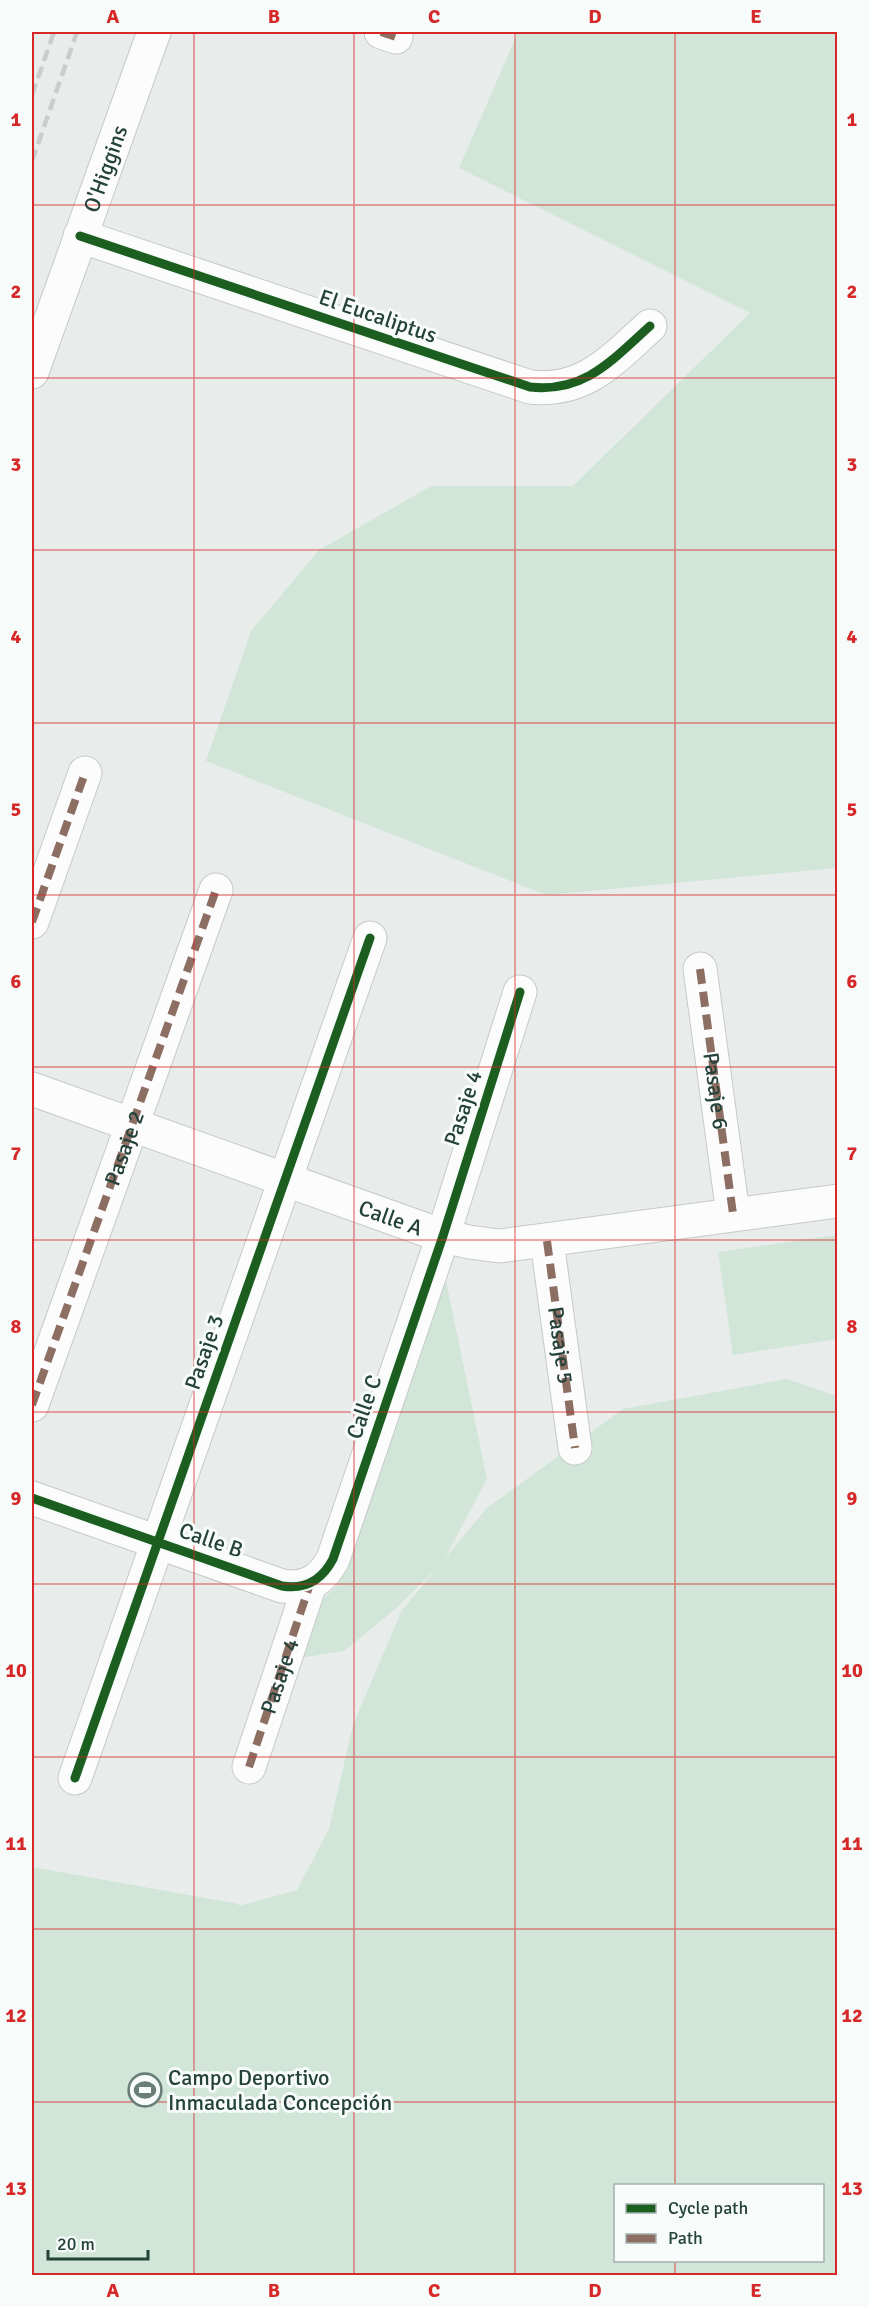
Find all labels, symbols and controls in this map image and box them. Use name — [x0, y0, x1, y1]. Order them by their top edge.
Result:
text: A — [107, 4, 120, 29]
text: B — [268, 4, 280, 29]
text: C — [428, 4, 440, 29]
text: D — [588, 4, 602, 29]
text: E — [750, 4, 762, 29]
text: 1 — [11, 107, 22, 132]
text: 1 — [847, 107, 858, 132]
street label: O'Higgins — [77, 121, 133, 216]
text: 2 — [11, 279, 21, 304]
text: 2 — [847, 279, 857, 304]
street label: El Eucaliptus — [316, 283, 440, 349]
text: 3 — [11, 452, 21, 477]
text: 3 — [847, 452, 857, 477]
text: 4 — [11, 624, 22, 649]
text: 4 — [847, 624, 858, 649]
text: 5 — [11, 797, 21, 822]
text: 5 — [847, 797, 857, 822]
text: 6 — [11, 969, 22, 994]
text: 6 — [847, 969, 858, 994]
street label: Pasaje 6 — [698, 1051, 735, 1131]
street label: Pasaje 4 — [438, 1067, 488, 1149]
street label: Pasaje 2 — [98, 1107, 150, 1189]
text: 7 — [11, 1141, 22, 1166]
text: 7 — [847, 1141, 858, 1166]
street label: Calle A — [355, 1193, 427, 1241]
street label: Pasaje 5 — [542, 1305, 580, 1385]
street label: Pasaje 3 — [179, 1311, 229, 1393]
text: 8 — [11, 1314, 22, 1339]
text: 8 — [847, 1314, 858, 1339]
street label: Calle C — [341, 1371, 387, 1443]
text: 9 — [11, 1486, 22, 1511]
text: 9 — [847, 1486, 858, 1511]
street label: Calle B — [175, 1517, 247, 1563]
street label: Pasaje 4 — [254, 1635, 305, 1717]
text: 10 — [5, 1658, 27, 1683]
text: 10 — [841, 1658, 863, 1683]
text: 11 — [5, 1831, 27, 1856]
text: 11 — [841, 1831, 863, 1856]
text: 12 — [5, 2003, 27, 2028]
text: 12 — [841, 2003, 863, 2028]
place label: Campo Deportivo Inmaculada Concepción — [168, 2064, 392, 2116]
sports icon: Campo Deportivo Inmaculada Concepción — [127, 2072, 163, 2108]
text: 13 — [5, 2176, 27, 2201]
text: 13 — [841, 2176, 863, 2201]
legend — [614, 2184, 824, 2262]
text: Cycle path — [668, 2197, 748, 2219]
scale bar — [48, 2223, 148, 2261]
text: Path — [668, 2227, 703, 2249]
text: 20 m — [57, 2233, 95, 2255]
text: A — [107, 2278, 120, 2303]
text: B — [268, 2278, 280, 2303]
text: C — [428, 2278, 440, 2303]
text: D — [588, 2278, 602, 2303]
text: E — [750, 2278, 762, 2303]

